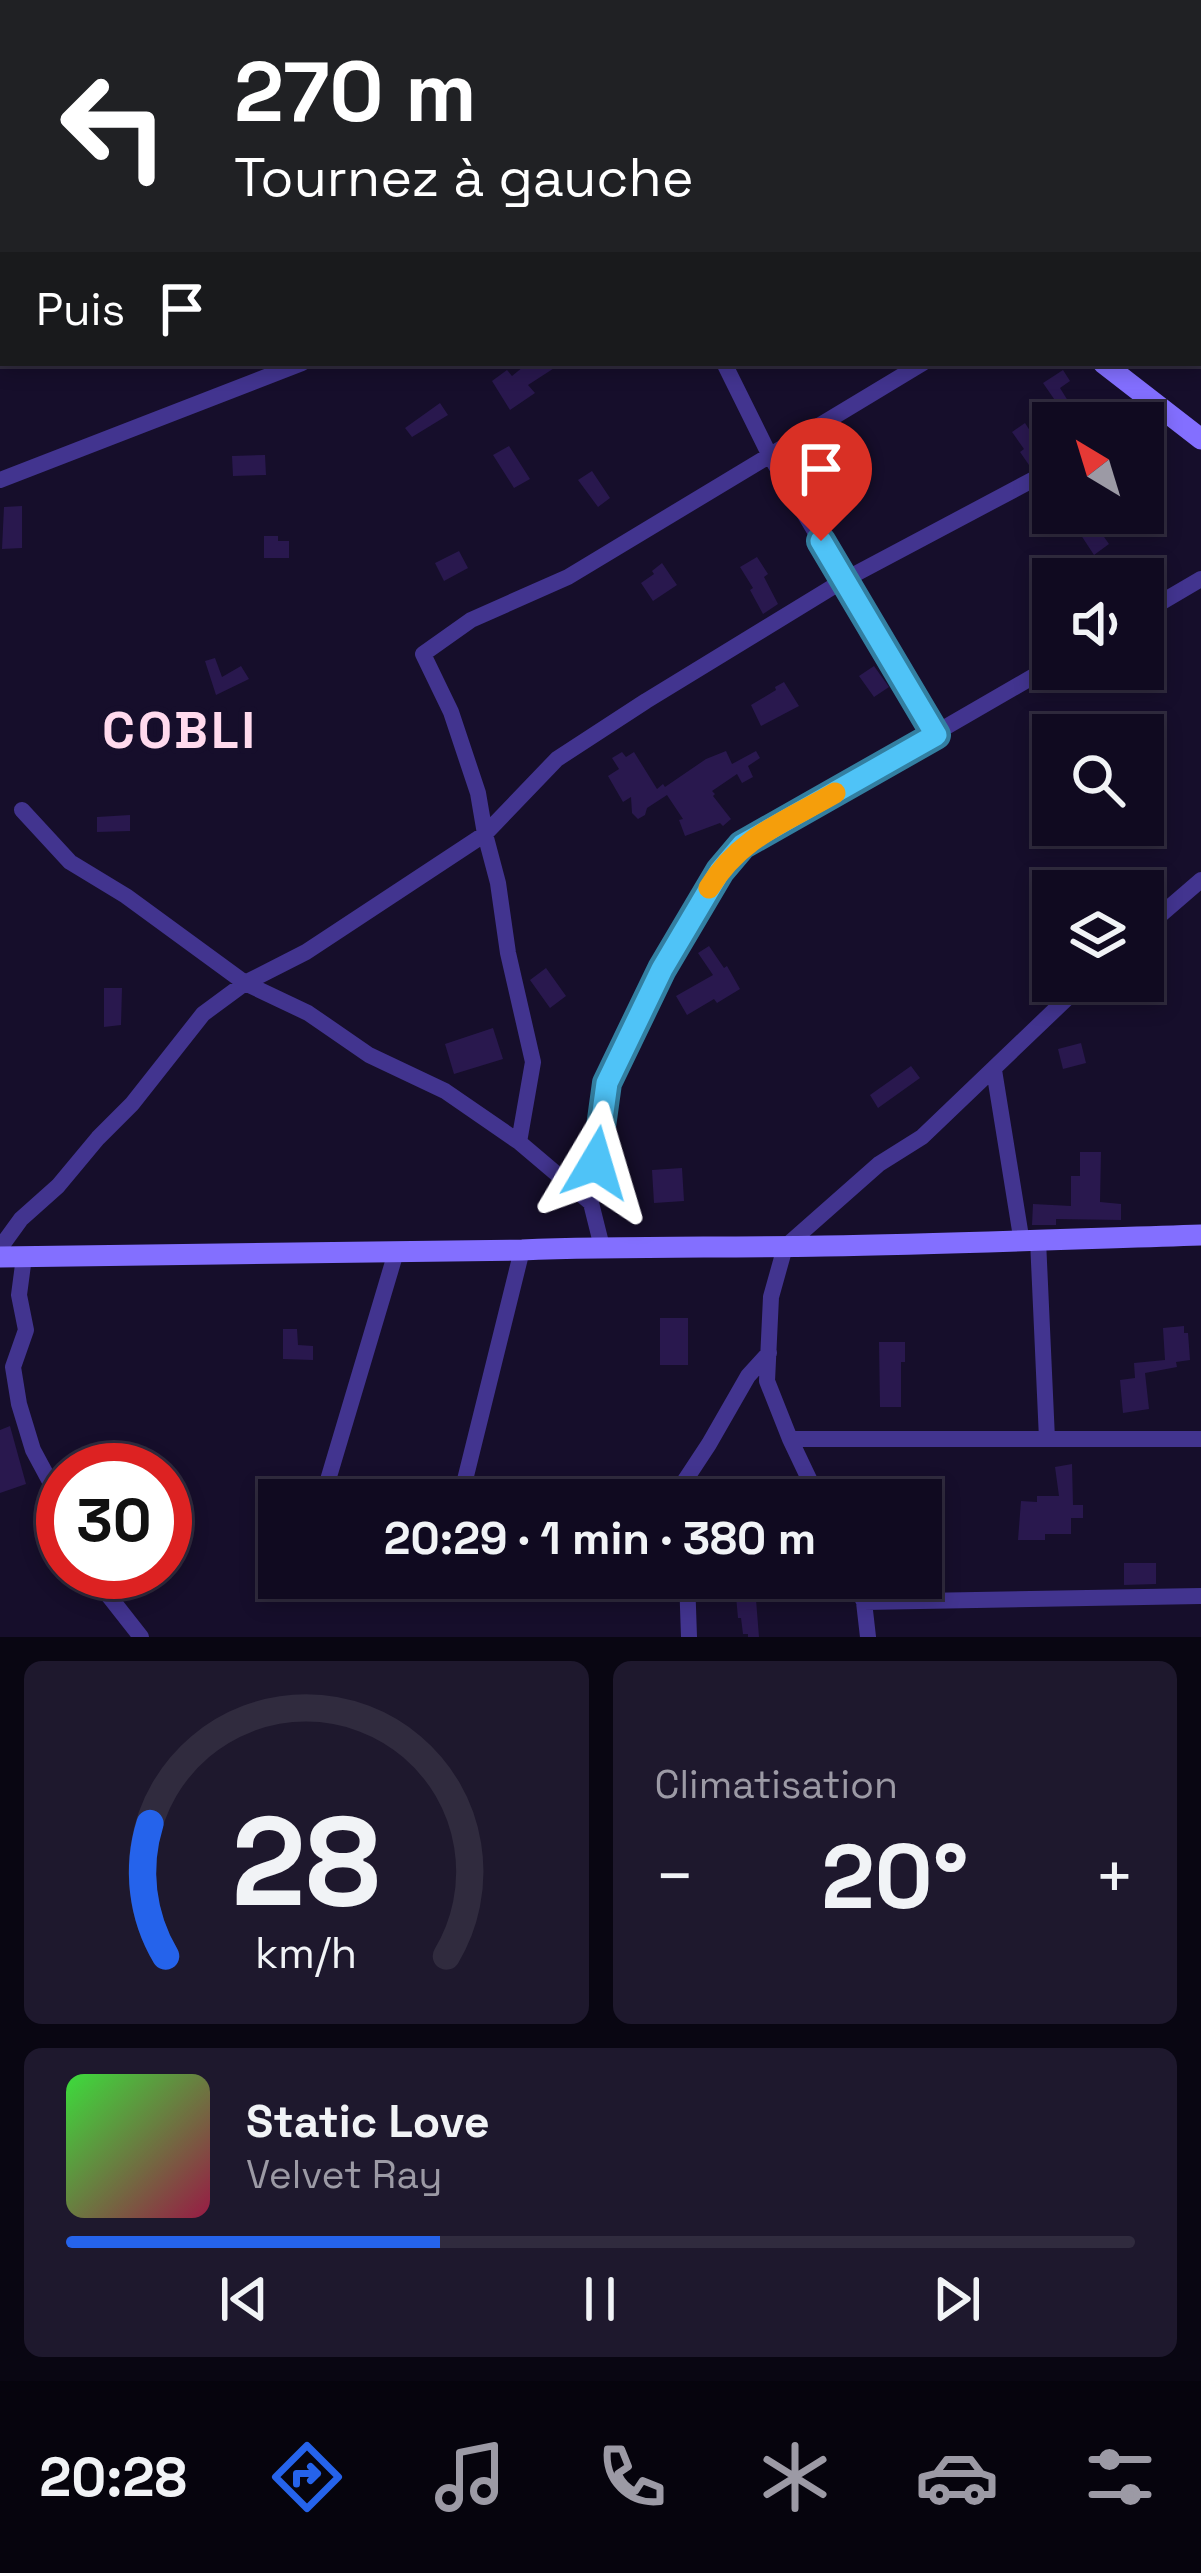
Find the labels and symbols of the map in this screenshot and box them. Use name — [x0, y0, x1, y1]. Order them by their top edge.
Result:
north arrow — [1032, 402, 1164, 534]
pin — [770, 418, 872, 541]
district label: COBLI — [102, 698, 258, 763]
position arrow — [533, 1100, 659, 1226]
speed limit sign: 30 — [36, 1443, 192, 1599]

